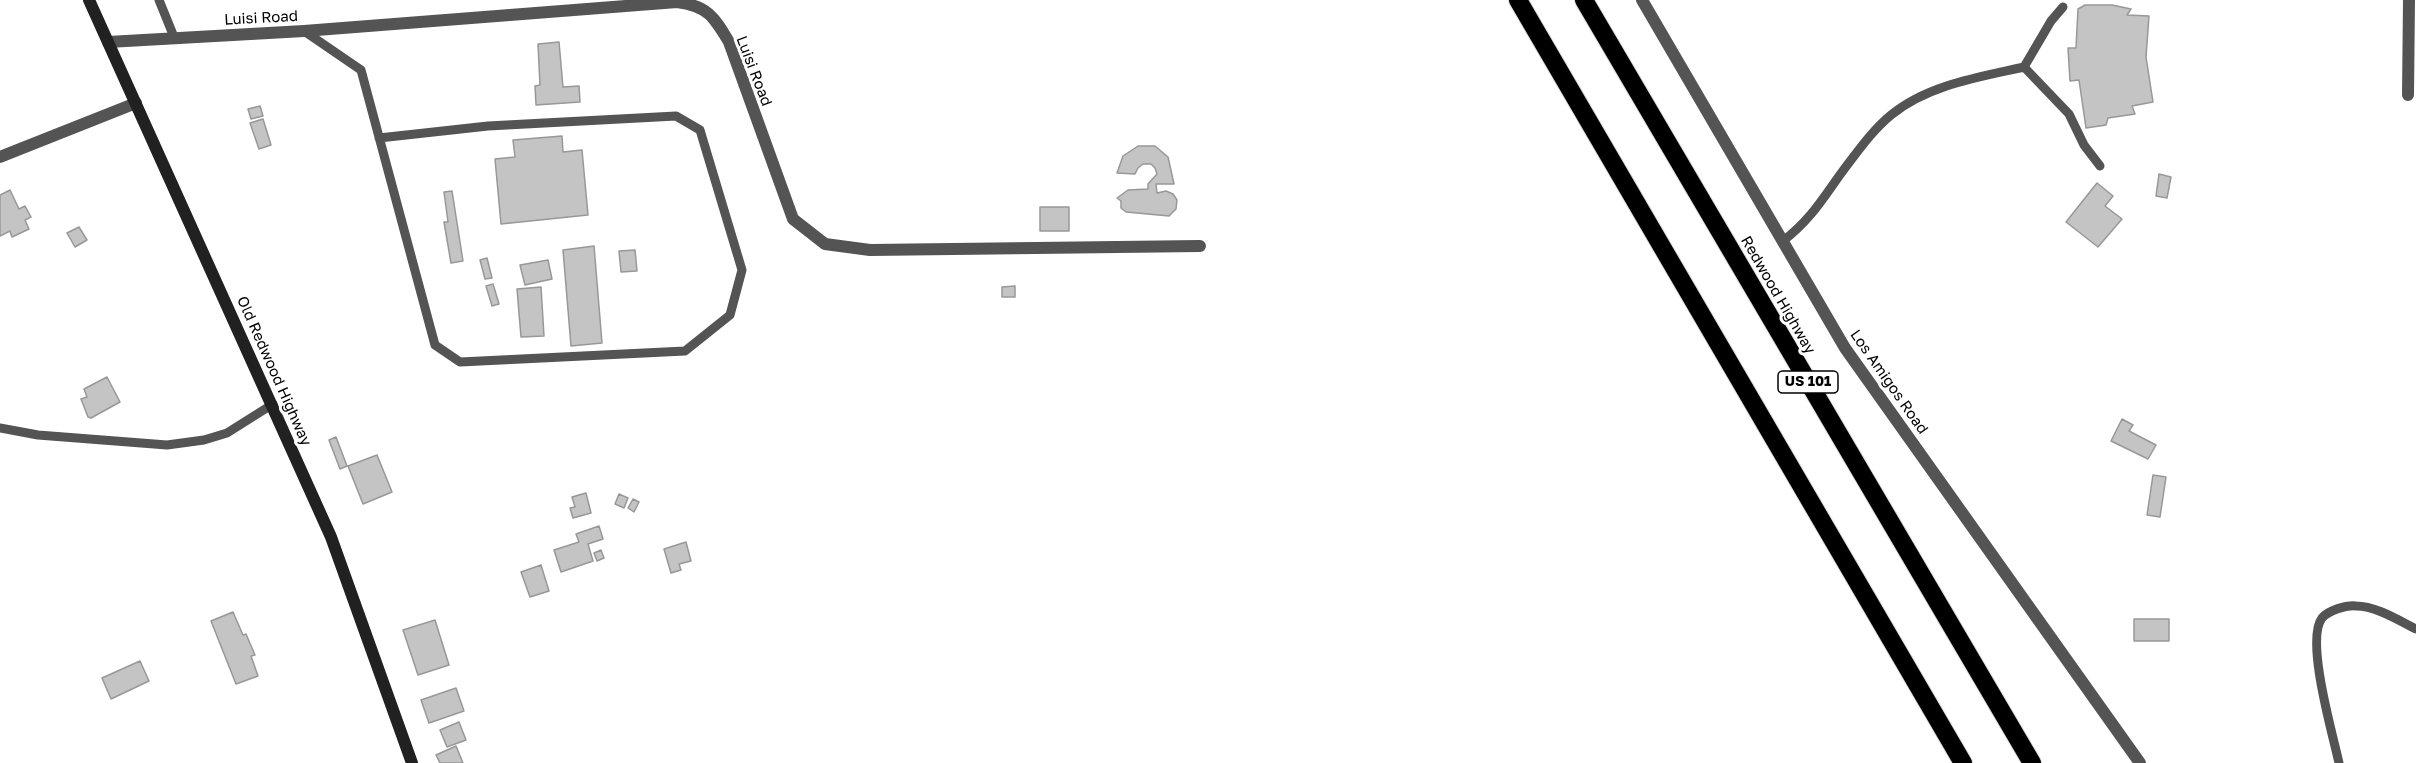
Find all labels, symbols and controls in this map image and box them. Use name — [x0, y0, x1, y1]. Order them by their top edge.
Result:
street label: Luisi Road — [224, 7, 298, 29]
street label: Luisi Road — [732, 33, 776, 109]
street label: Redwood Highway — [1737, 233, 1819, 357]
street label: Old Redwood Highway — [233, 293, 315, 449]
street label: Los Amigos Road — [1846, 326, 1932, 438]
road number: US 101 — [1778, 371, 1838, 393]

